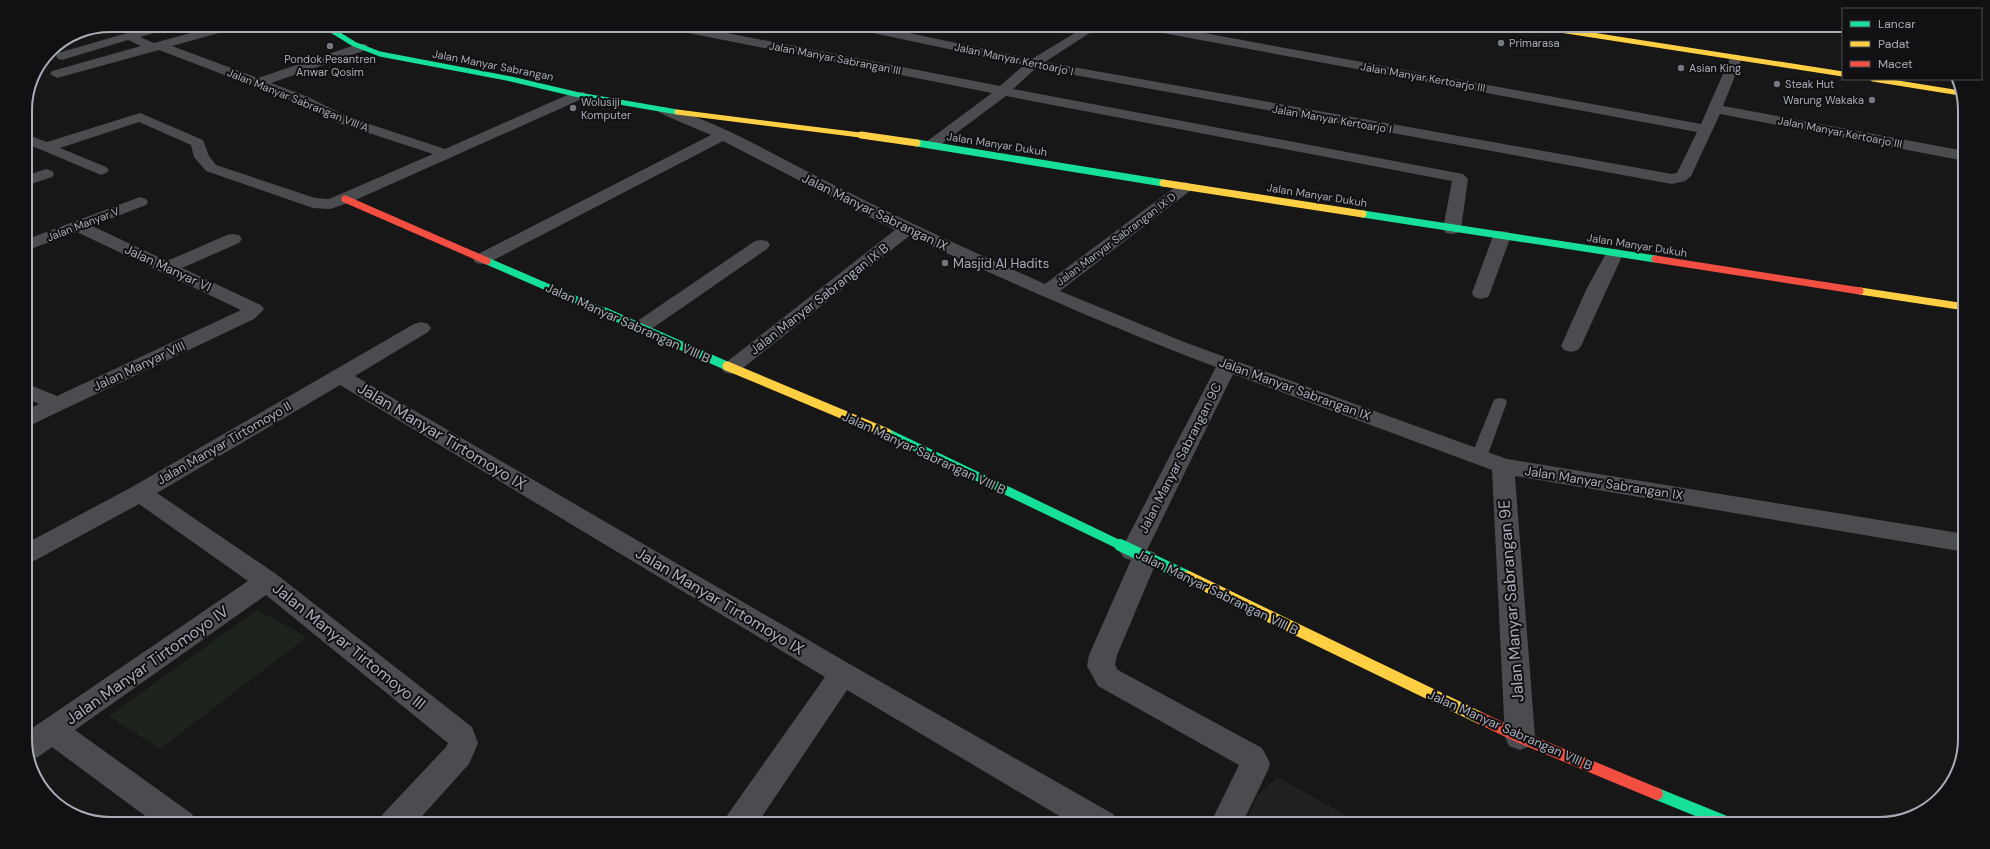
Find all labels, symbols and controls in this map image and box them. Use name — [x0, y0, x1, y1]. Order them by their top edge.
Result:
legend — [1842, 8, 1982, 80]
text: Lancar — [1878, 16, 1916, 32]
place label: Primarasa — [1509, 36, 1559, 50]
text: Padat — [1878, 36, 1910, 52]
street label: Jalan Manyar Sabrangan III — [768, 38, 902, 78]
marker: Primarasa — [1496, 38, 1506, 48]
street label: Jalan Manyar Kertoarjo I — [953, 40, 1075, 78]
marker: Pondok Pesantren Anwar Qosim — [325, 41, 335, 51]
street label: Jalan Manyar Sabrangan — [431, 46, 555, 84]
place label: Pondok Pesantren Anwar Qosim — [284, 52, 376, 79]
text: Macet — [1878, 56, 1913, 72]
street label: Jalan Manyar Kertoarjo III — [1360, 59, 1486, 95]
place label: Asian King — [1689, 61, 1741, 75]
marker: Asian King — [1676, 63, 1686, 73]
street label: Jalan Manyar Sabrangan VIII A — [225, 65, 371, 135]
place label: Steak Hut — [1785, 77, 1834, 91]
marker: Steak Hut — [1772, 79, 1782, 89]
place label: Warung Wakaka — [1783, 93, 1864, 107]
place label: Wolusiji Komputer — [581, 95, 631, 122]
marker: Warung Wakaka — [1867, 95, 1877, 105]
street label: Jalan Manyar Kertoarjo I — [1271, 102, 1393, 136]
marker: Wolusiji Komputer — [568, 103, 578, 113]
street label: Jalan Manyar Kertoarjo III — [1777, 113, 1903, 151]
street label: Jalan Manyar Dukuh — [946, 129, 1048, 159]
street label: Jalan Manyar Sabrangan IX — [799, 169, 951, 255]
street label: Jalan Manyar Dukuh — [1266, 180, 1368, 210]
street label: Jalan Manyar Sabrangan IX D — [1053, 189, 1179, 289]
street label: Jalan Manyar V — [45, 203, 122, 244]
street label: Jalan Manyar Dukuh — [1586, 230, 1688, 260]
street label: Jalan Manyar Sabrangan IX B — [746, 239, 892, 358]
street label: Jalan Manyar VI — [122, 241, 214, 295]
place label: Masjid Al Hadits — [953, 255, 1049, 272]
marker: Masjid Al Hadits — [940, 258, 950, 268]
street label: Jalan Manyar Sabrangan VIII B — [543, 279, 713, 367]
street label: Jalan Manyar VIII — [90, 337, 188, 395]
street label: Jalan Manyar Sabrangan IX — [1217, 354, 1373, 424]
street label: Jalan Manyar Tirtomoyo IX — [354, 377, 531, 495]
street label: Jalan Manyar Sabrangan 9C — [1135, 380, 1225, 536]
street label: Jalan Manyar Tirtomoyo II — [154, 398, 294, 488]
street label: Jalan Manyar Sabrangan VIII B — [840, 408, 1009, 498]
street label: Jalan Manyar Sabrangan IX — [1524, 462, 1685, 504]
street label: Jalan Manyar Sabrangan 9E — [1493, 499, 1529, 703]
street label: Jalan Manyar Tirtomoyo IX — [632, 542, 809, 660]
street label: Jalan Manyar Sabrangan VIII B — [1133, 545, 1301, 639]
street label: Jalan Manyar Tirtomoyo III — [268, 578, 430, 714]
street label: Jalan Manyar Tirtomoyo IV — [61, 600, 233, 729]
street label: Jalan Manyar Sabrangan VIII B — [1425, 686, 1595, 774]

